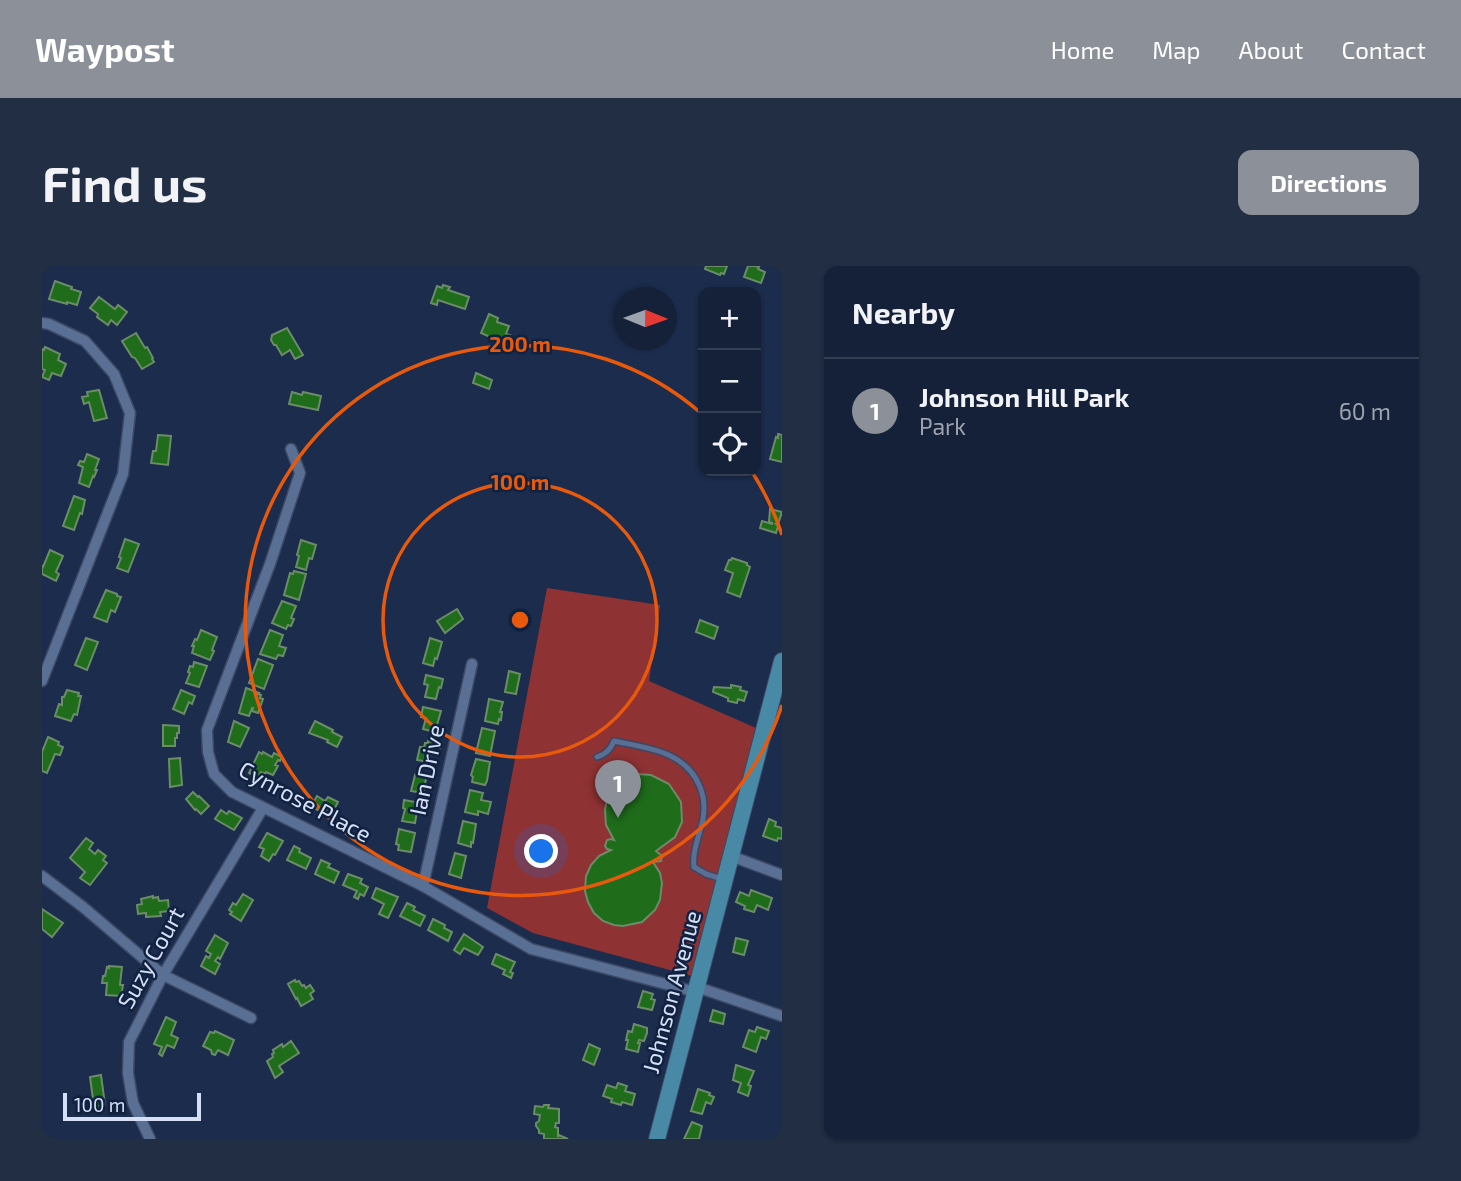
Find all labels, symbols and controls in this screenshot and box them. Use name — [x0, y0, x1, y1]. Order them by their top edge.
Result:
text: Waypost — [35, 29, 174, 69]
text: Home — [1051, 35, 1114, 64]
text: Map — [1152, 35, 1200, 64]
text: About — [1238, 35, 1304, 64]
text: Contact — [1342, 35, 1426, 64]
button: Directions — [1238, 150, 1419, 215]
text: Find us — [42, 153, 207, 212]
north arrow — [614, 287, 677, 350]
map controls — [698, 287, 761, 476]
button: + — [698, 287, 761, 350]
text: Nearby — [852, 294, 955, 330]
text: 200 m — [489, 331, 551, 356]
button: − — [698, 350, 761, 413]
text: Johnson Hill Park — [919, 381, 1129, 412]
text: 1 — [870, 397, 880, 425]
text: 60 m — [1339, 397, 1391, 425]
text: Park — [919, 412, 966, 440]
button: locate — [698, 413, 761, 476]
text: 100 m — [491, 469, 549, 494]
centre of rings — [508, 608, 532, 632]
street label: Ian Drive — [403, 722, 449, 818]
street label: Cynrose Place — [234, 754, 377, 848]
pin: 1 — [595, 760, 641, 818]
your location — [524, 834, 558, 868]
street label: Suzy Court — [111, 902, 190, 1013]
street label: Johnson Avenue — [636, 907, 706, 1076]
scale bar — [63, 1090, 201, 1122]
text: 100 m — [74, 1093, 125, 1116]

